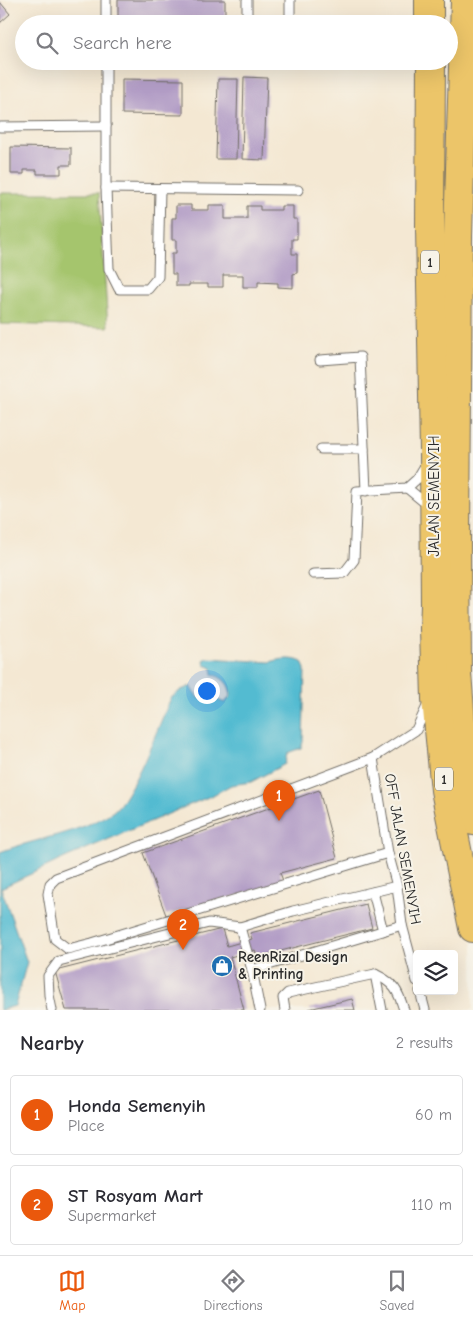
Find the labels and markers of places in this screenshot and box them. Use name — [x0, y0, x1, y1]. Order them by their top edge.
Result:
pin: 1 — [263, 780, 295, 821]
pin: 2 — [167, 909, 199, 950]
place label: ReenRizal Design & Printing — [238, 948, 348, 983]
shop icon: ReenRizal Design & Printing — [210, 954, 234, 978]

